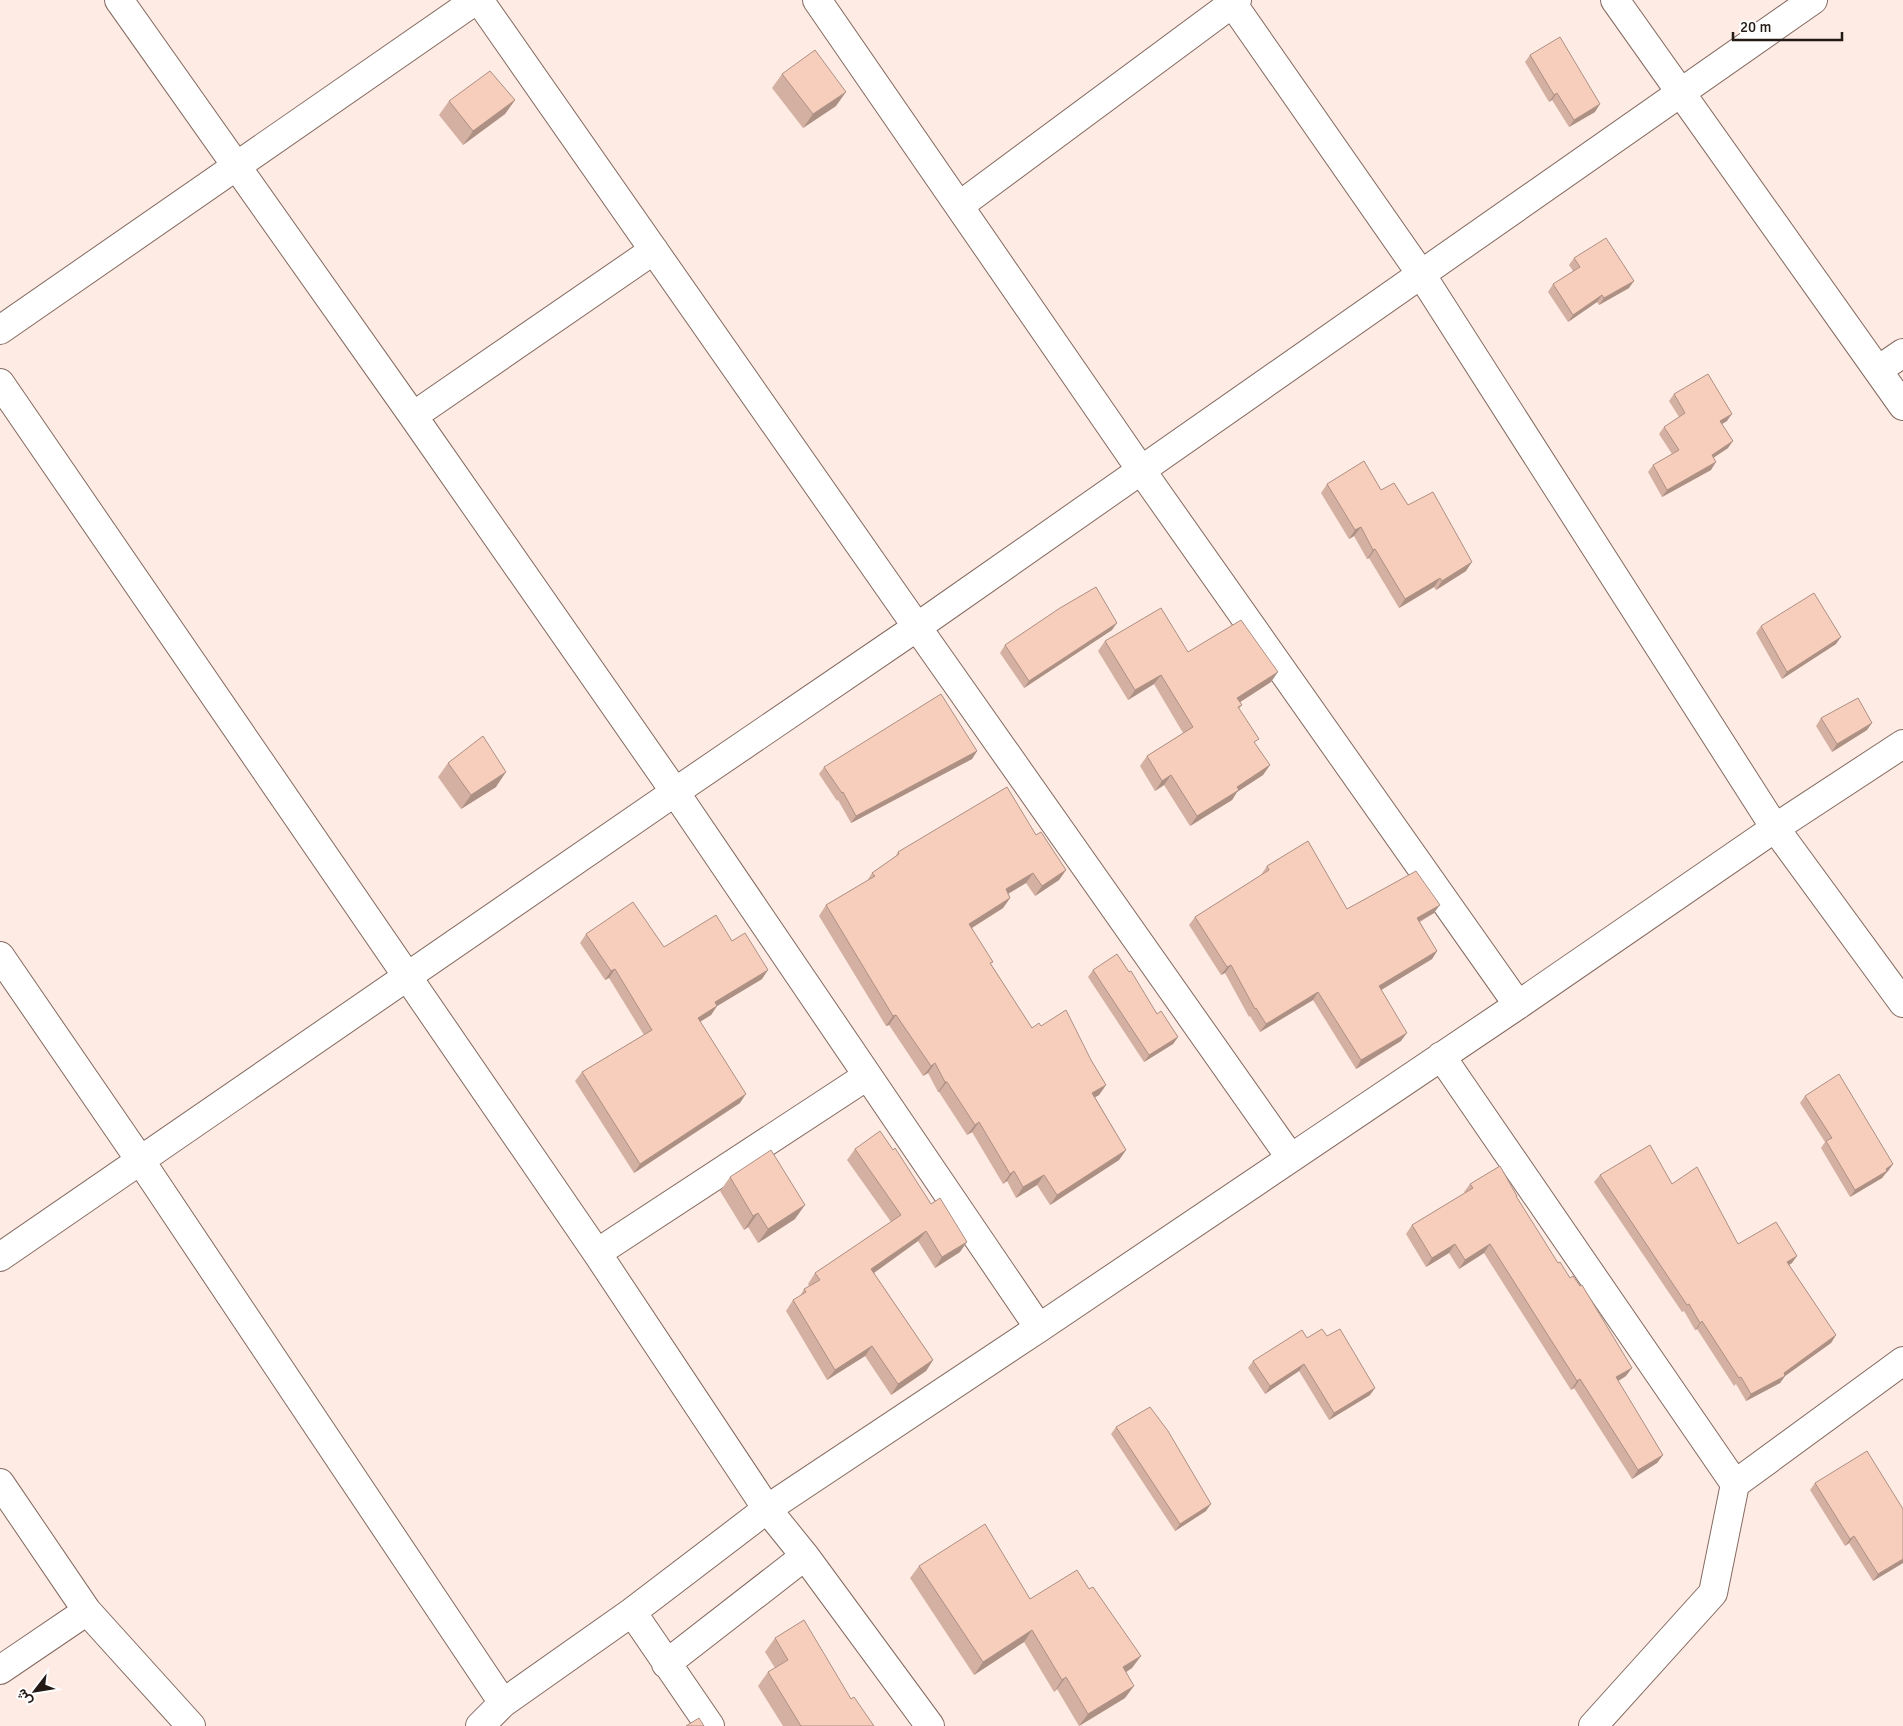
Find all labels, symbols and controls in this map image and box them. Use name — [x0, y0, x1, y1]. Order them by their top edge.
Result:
scale bar — [1733, 10, 1842, 42]
text: 20 m — [1740, 18, 1771, 36]
north arrow — [10, 1666, 60, 1716]
text: ش — [13, 1686, 36, 1709]

